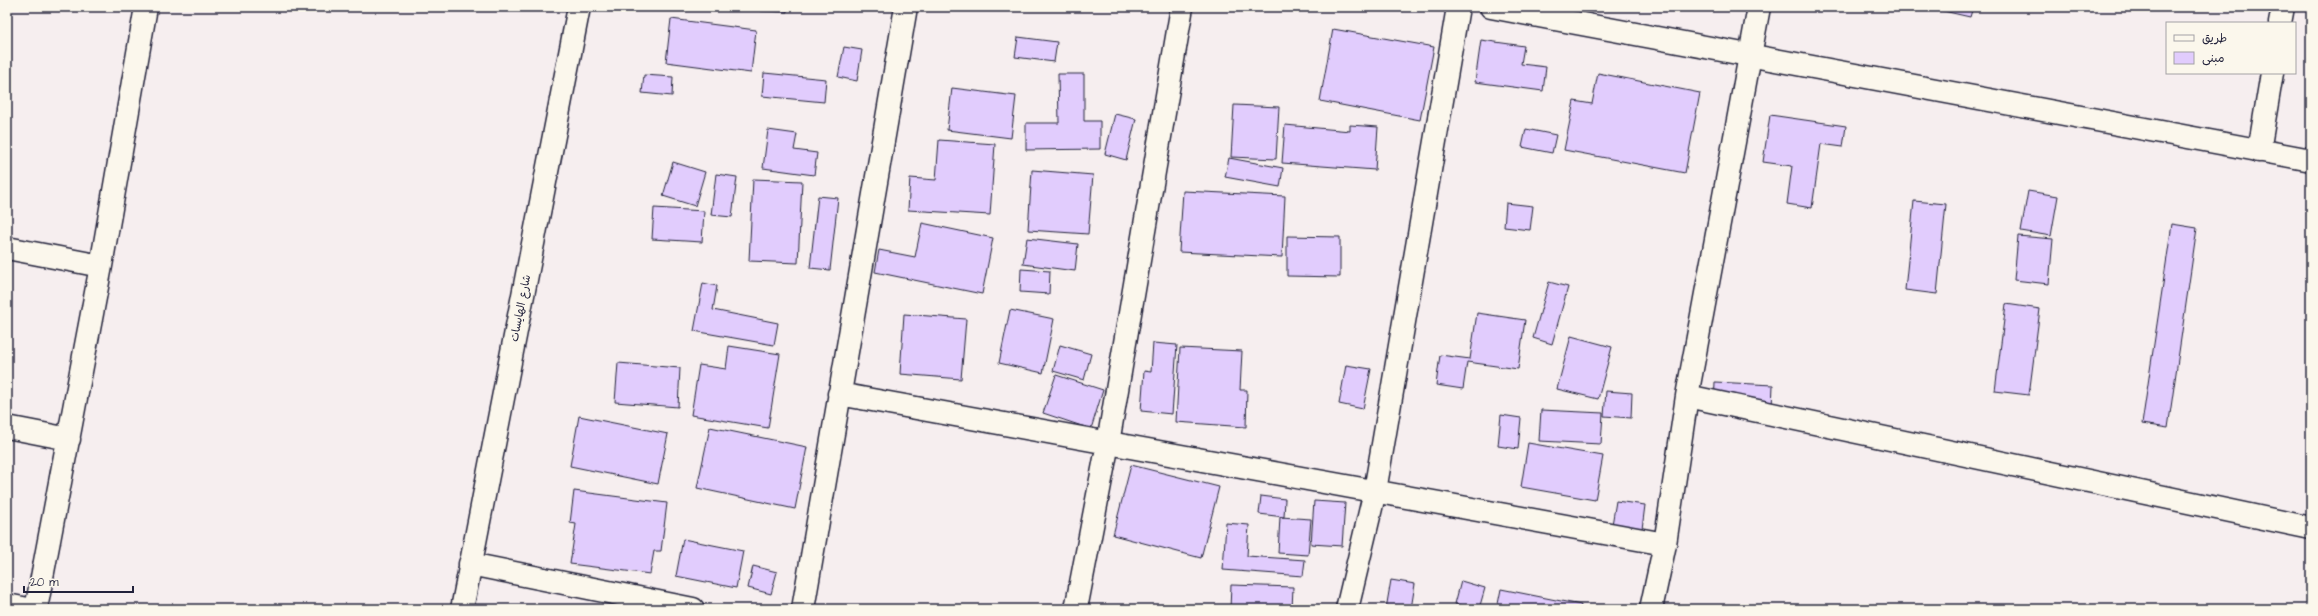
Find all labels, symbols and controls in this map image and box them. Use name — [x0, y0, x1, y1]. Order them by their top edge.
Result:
legend — [2166, 22, 2296, 74]
text: طريق — [2202, 30, 2227, 47]
text: مبنى — [2202, 50, 2225, 67]
street label: شارع الهايسات — [507, 273, 535, 343]
scale bar — [24, 568, 133, 594]
text: 20 m — [30, 574, 59, 591]

